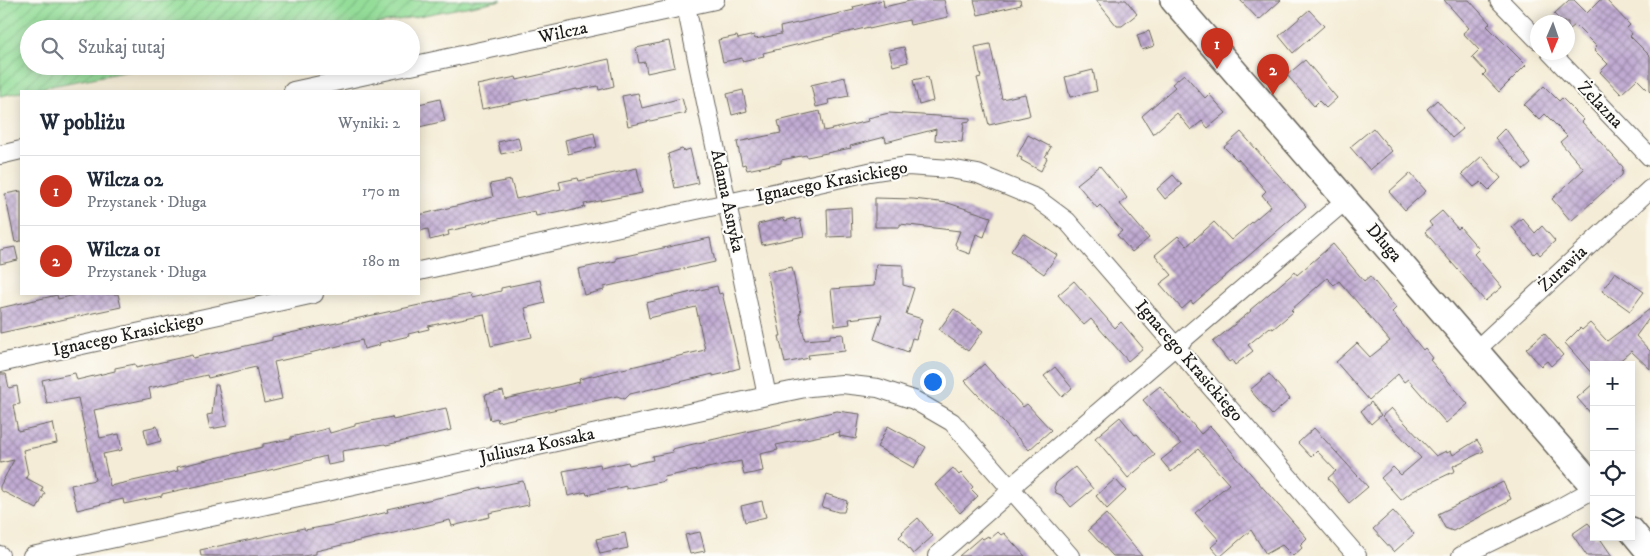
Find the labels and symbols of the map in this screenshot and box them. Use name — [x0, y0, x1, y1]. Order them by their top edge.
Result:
north arrow — [1530, 15, 1575, 60]
street label: Wilcza — [535, 17, 590, 49]
pin: 1 — [1201, 28, 1233, 69]
pin: 2 — [1257, 54, 1289, 95]
street label: Żelazna — [1572, 77, 1628, 133]
street label: Adama Asnyka — [705, 147, 749, 255]
street label: Ignacego Krasickiego — [754, 156, 910, 207]
street label: Długa — [1361, 219, 1407, 267]
street label: Żurawia — [1534, 241, 1592, 297]
street label: Ignacego Krasickiego — [1130, 296, 1248, 426]
street label: Ignacego Krasickiego — [51, 308, 206, 362]
your location — [920, 369, 946, 395]
street label: Juliusza Kossaka — [476, 423, 597, 469]

